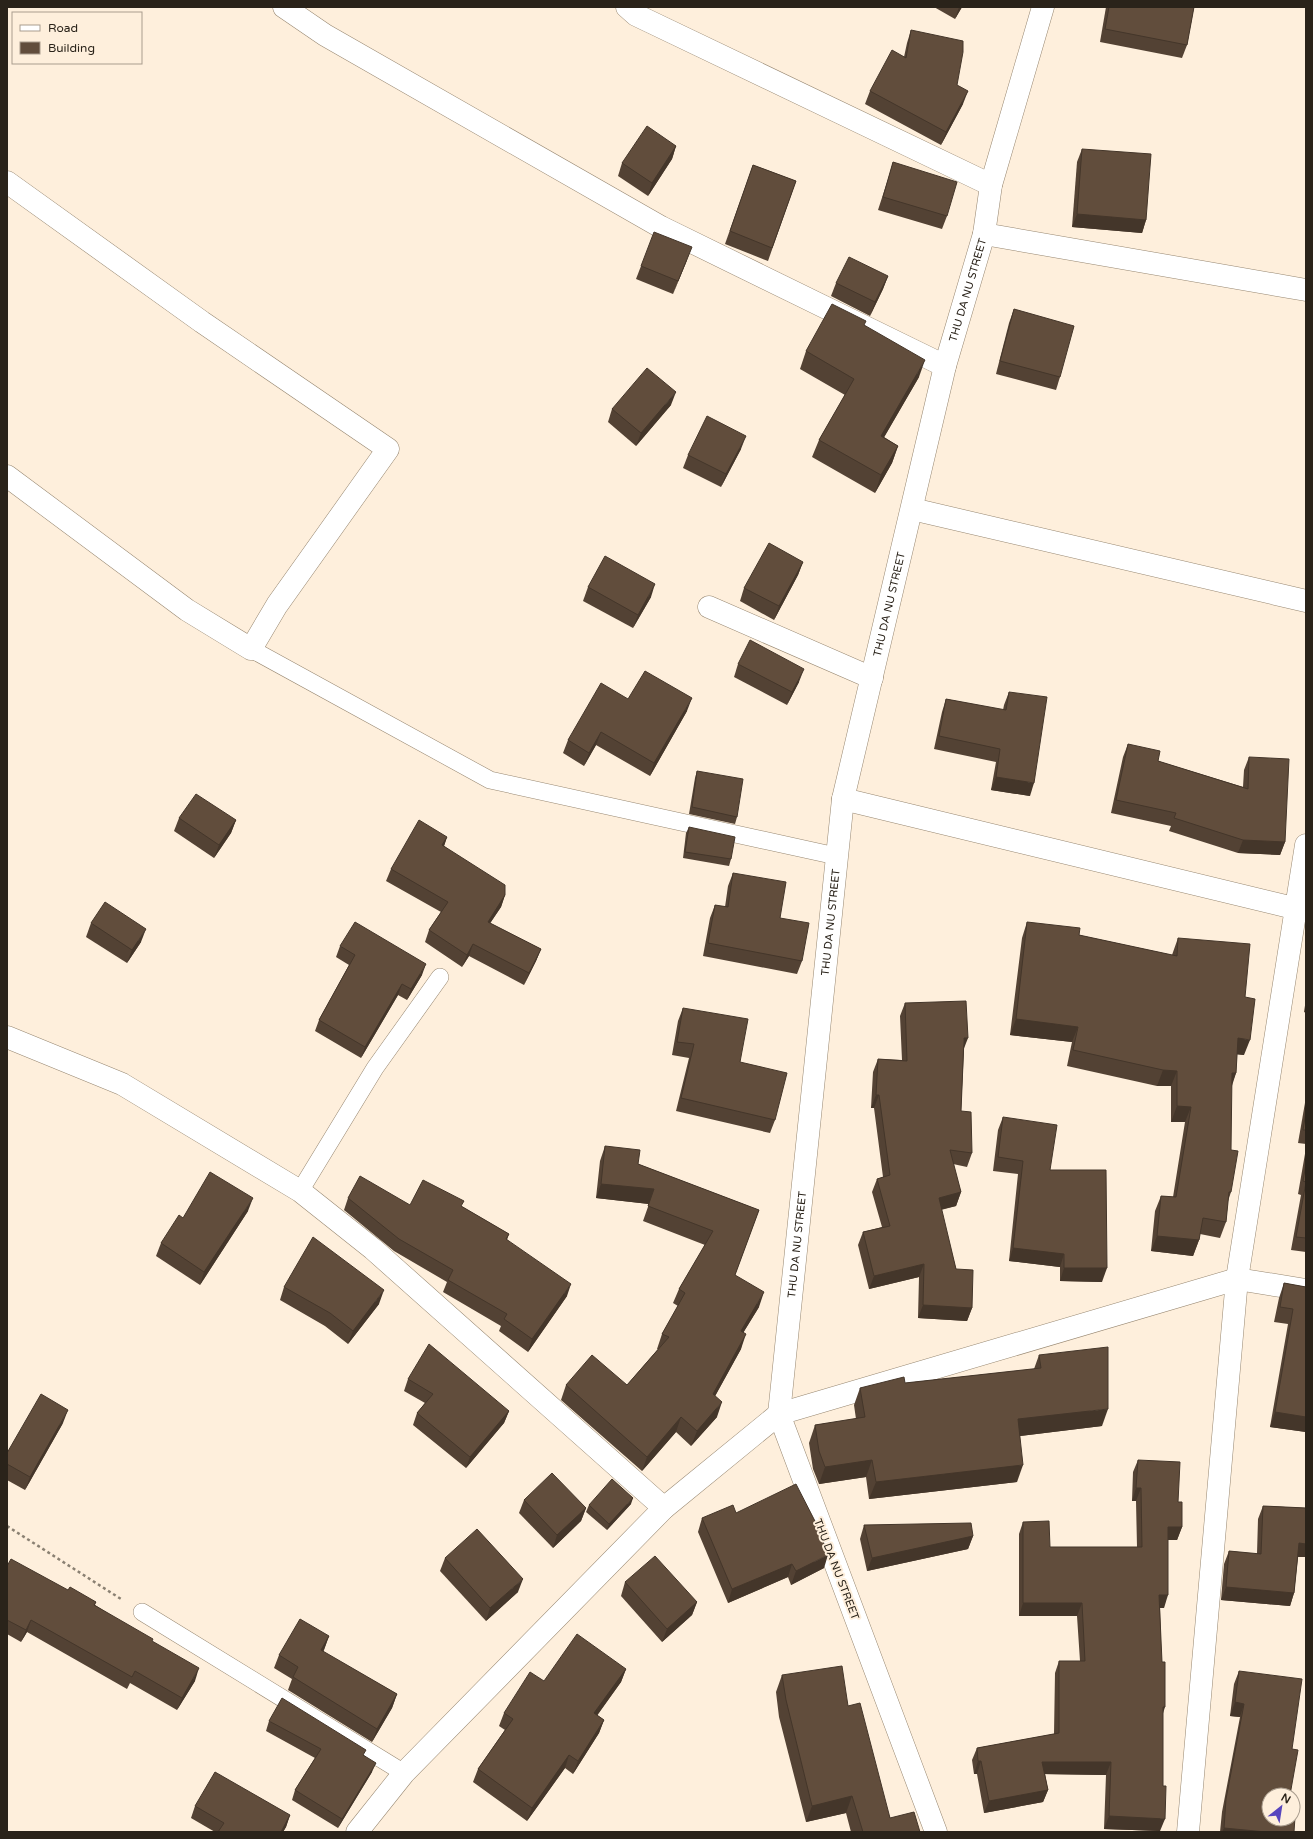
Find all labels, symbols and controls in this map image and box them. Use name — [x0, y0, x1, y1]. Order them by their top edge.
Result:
legend — [12, 12, 142, 64]
text: Road — [48, 21, 78, 35]
text: Building — [48, 41, 95, 55]
street label: THU DA NU STREET — [947, 237, 989, 343]
street label: THU DA NU STREET — [871, 550, 908, 658]
street label: THU DA NU STREET — [819, 868, 843, 976]
street label: THU DA NU STREET — [785, 1190, 809, 1298]
street label: THU DA NU STREET — [811, 1517, 862, 1622]
north arrow — [1261, 1787, 1301, 1827]
text: N — [1279, 1791, 1293, 1807]

